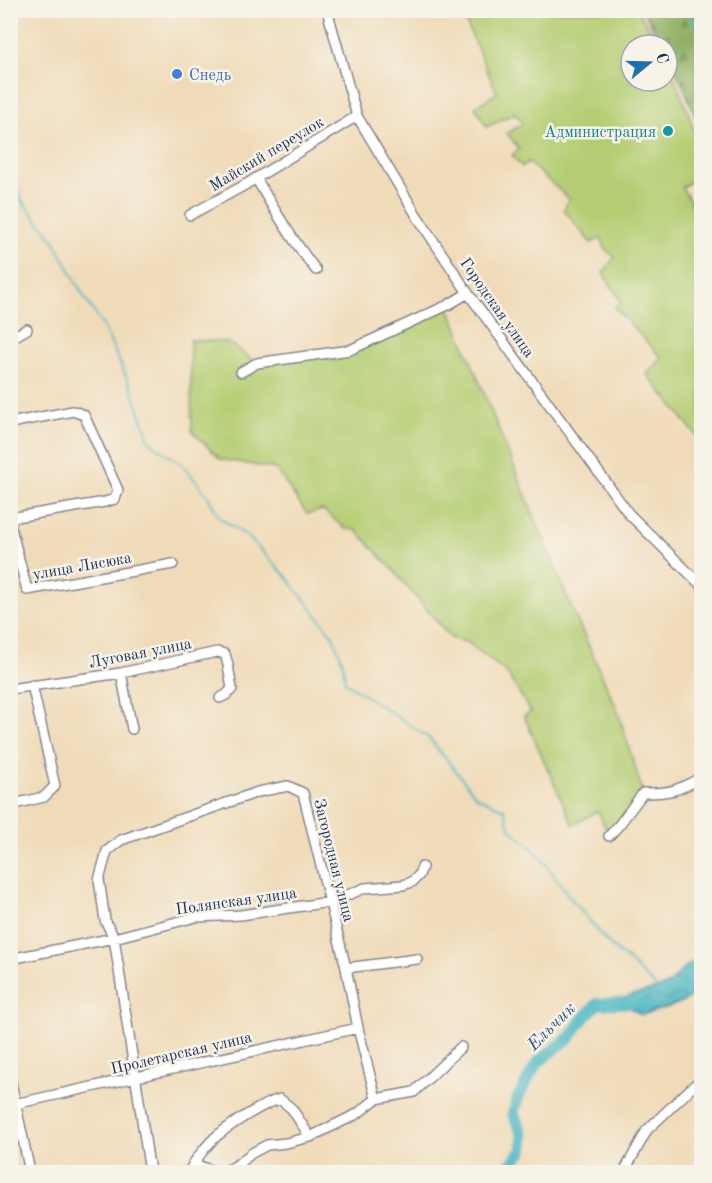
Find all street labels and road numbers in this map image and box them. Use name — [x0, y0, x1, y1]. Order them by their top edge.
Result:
street label: Майский переулок — [207, 114, 327, 195]
street label: Городская улица — [456, 255, 537, 361]
street label: улица Лисюка — [32, 550, 133, 584]
street label: Луговая улица — [88, 636, 193, 672]
street label: Загородная улица — [310, 797, 356, 924]
street label: Полянская улица — [175, 886, 298, 918]
street label: Пролетарская улица — [109, 1030, 254, 1078]

